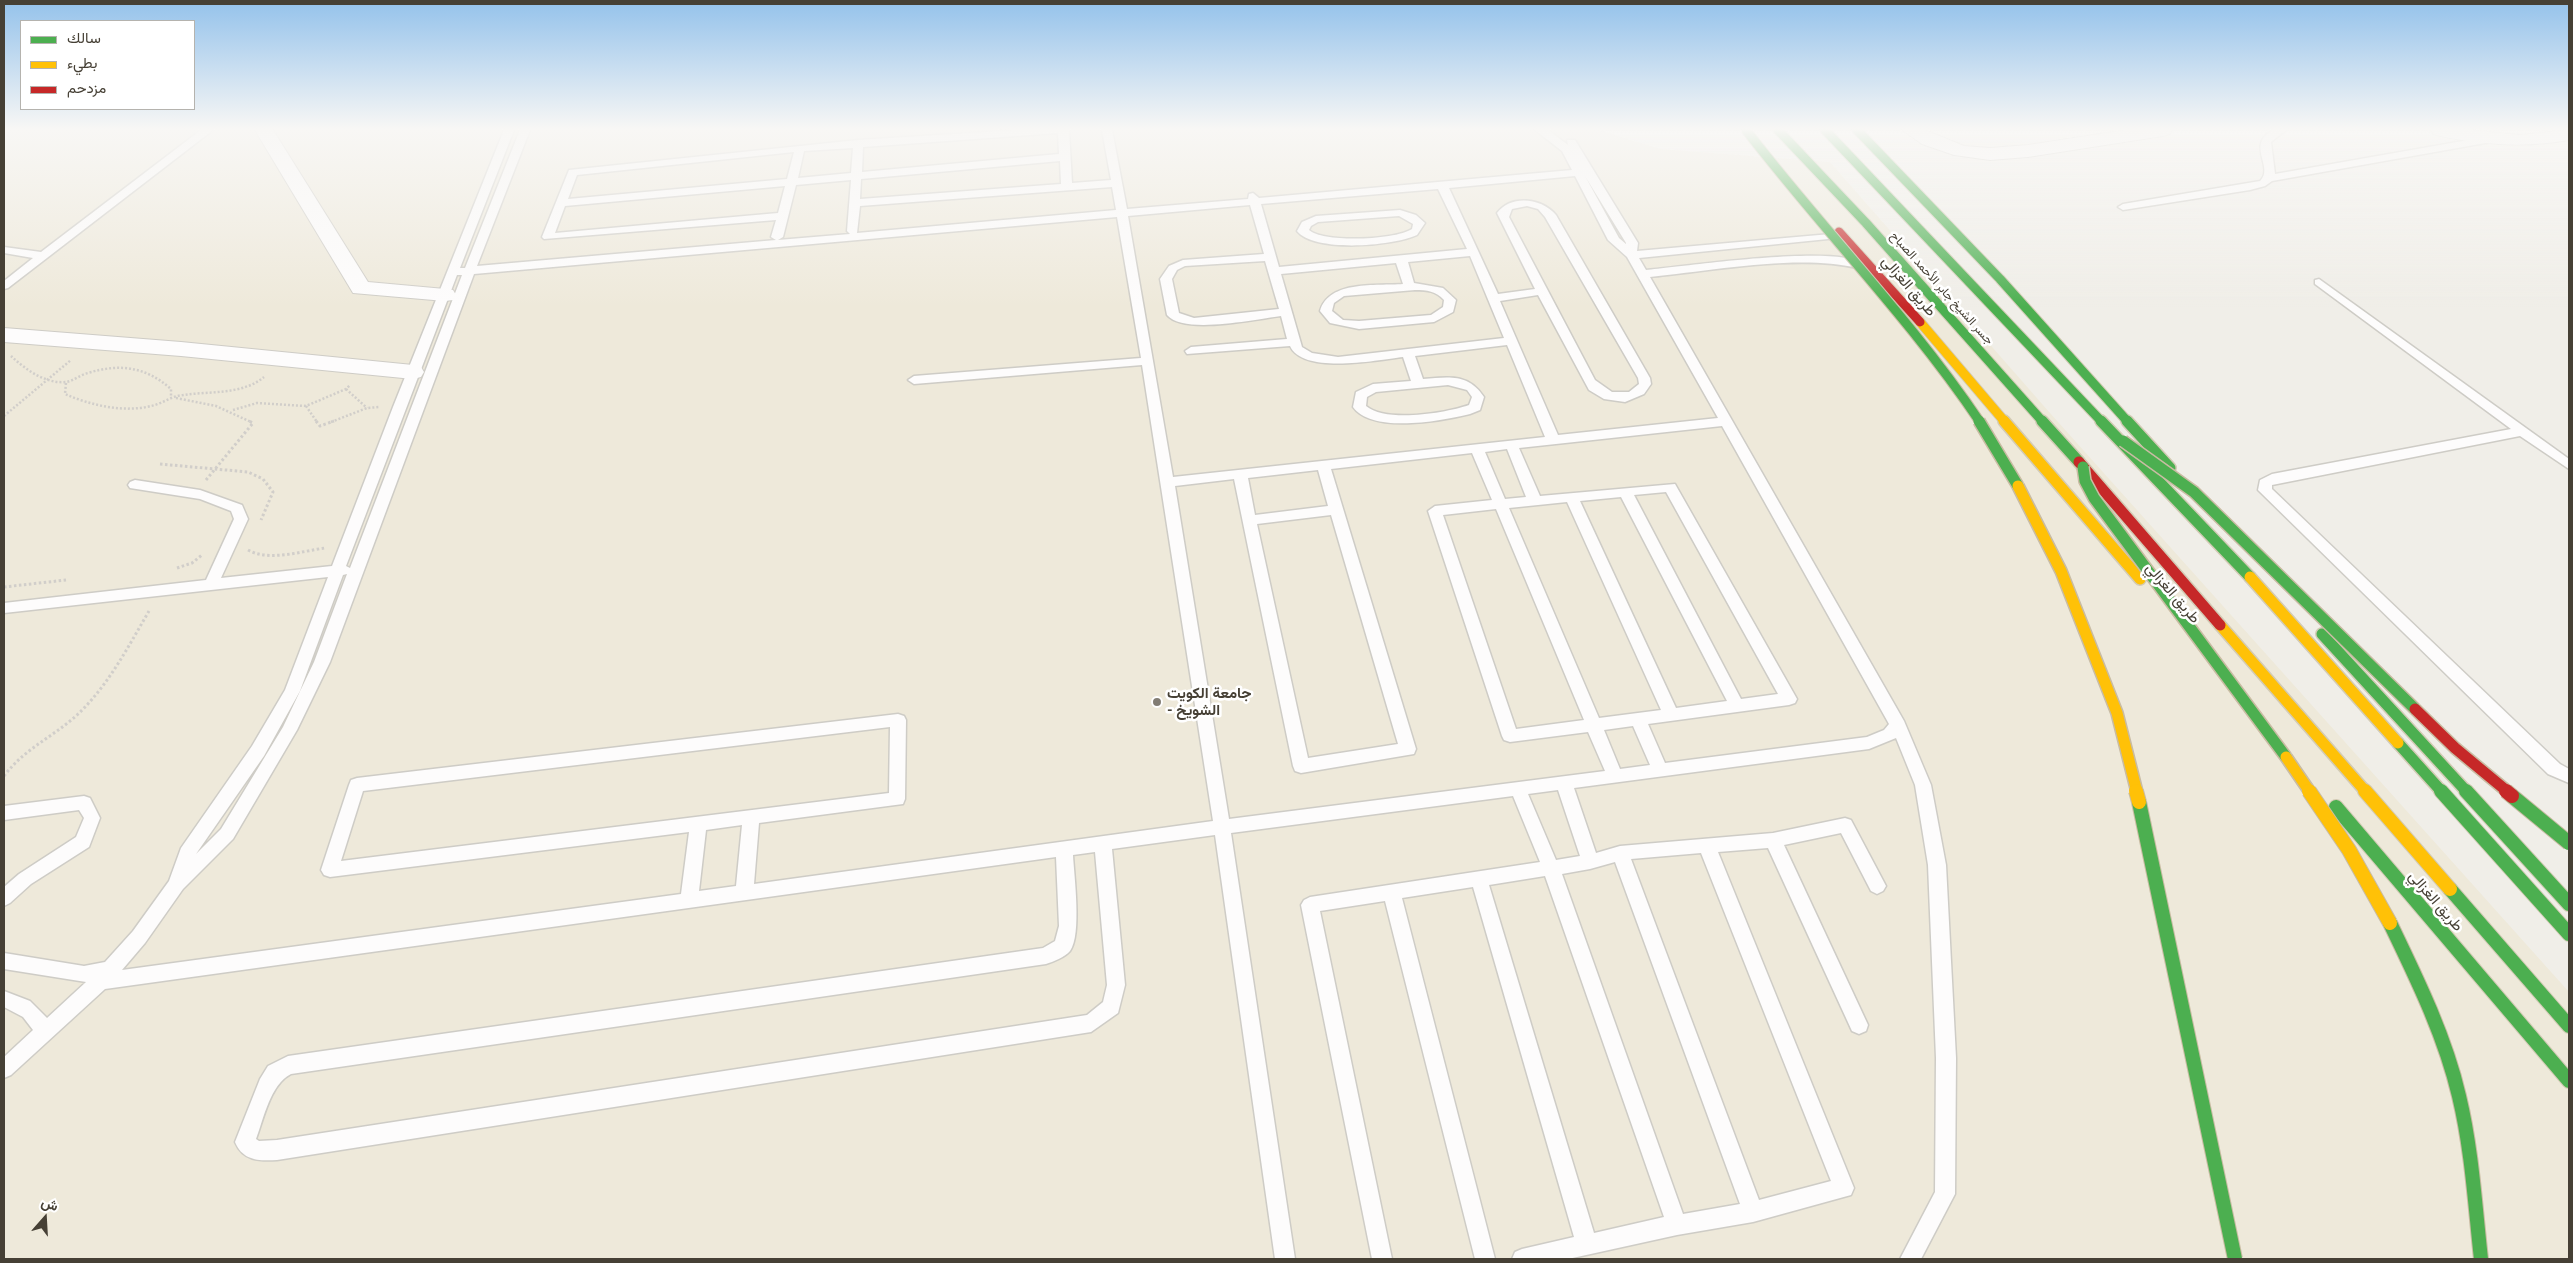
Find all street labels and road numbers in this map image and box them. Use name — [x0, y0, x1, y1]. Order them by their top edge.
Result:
street label: جسر الشيخ جابر الأحمد الصباح — [1888, 229, 1996, 347]
street label: طريق الغزالي — [1878, 252, 1940, 320]
street label: طريق الغزالي — [2142, 559, 2204, 627]
street label: طريق الغزالي — [2405, 867, 2467, 935]

